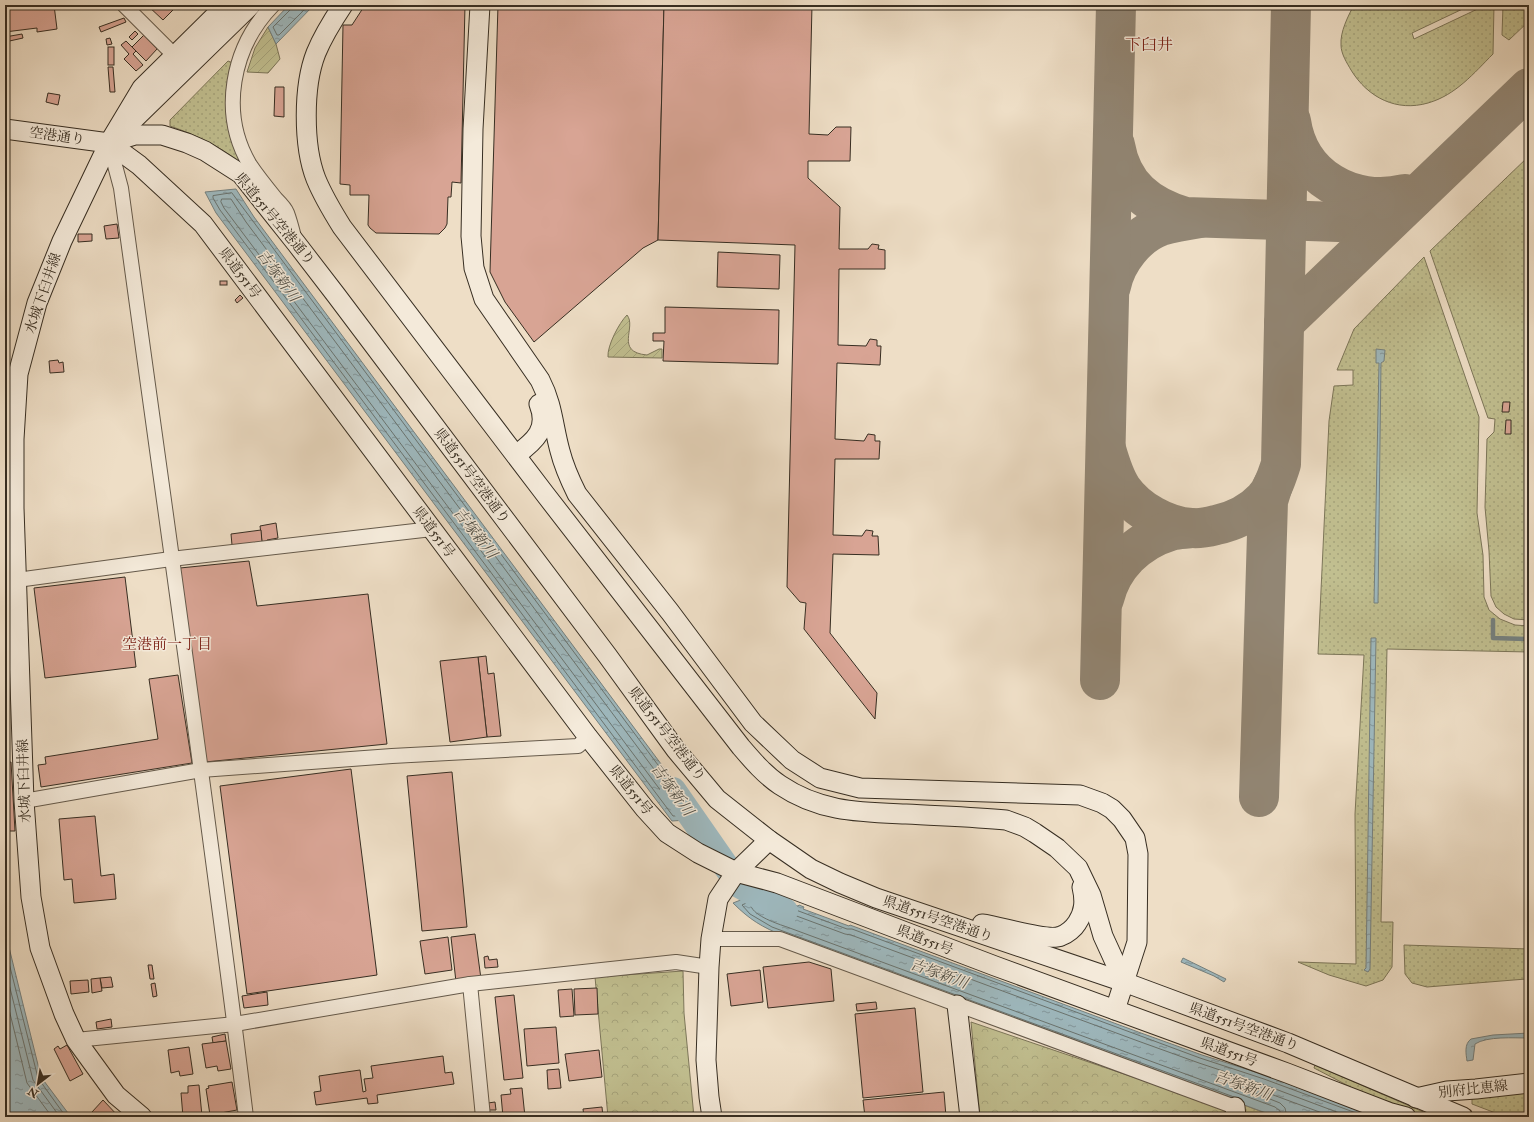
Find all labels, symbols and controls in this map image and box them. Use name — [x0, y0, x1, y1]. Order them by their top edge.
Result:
district label: 下臼井 — [1125, 35, 1173, 55]
street label: 空港通り — [28, 124, 86, 148]
street label: 県道551号空港通り — [231, 169, 319, 269]
street label: 県道551号 — [215, 244, 265, 302]
water label: 吉塚新川 — [253, 246, 304, 307]
street label: 水城下臼井線 — [21, 251, 65, 335]
street label: 県道551号空港通り — [431, 425, 513, 527]
street label: 県道551号 — [409, 503, 459, 561]
water label: 吉塚新川 — [449, 504, 502, 564]
district label: 空港前一丁目 — [122, 635, 212, 654]
street label: 県道551号空港通り — [625, 683, 709, 785]
street label: 水城下臼井線 — [14, 739, 34, 823]
water label: 吉塚新川 — [647, 760, 698, 821]
street label: 県道551号 — [606, 762, 656, 818]
street label: 県道551号空港通り — [881, 892, 995, 946]
street label: 県道551号 — [894, 922, 956, 958]
water label: 吉塚新川 — [908, 955, 972, 994]
street label: 県道551号空港通り — [1187, 999, 1301, 1055]
street label: 県道551号 — [1198, 1034, 1260, 1070]
north arrow — [18, 1064, 58, 1104]
water label: 吉塚新川 — [1212, 1067, 1276, 1106]
street label: 別府比恵線 — [1437, 1077, 1509, 1101]
text: N — [25, 1083, 42, 1101]

